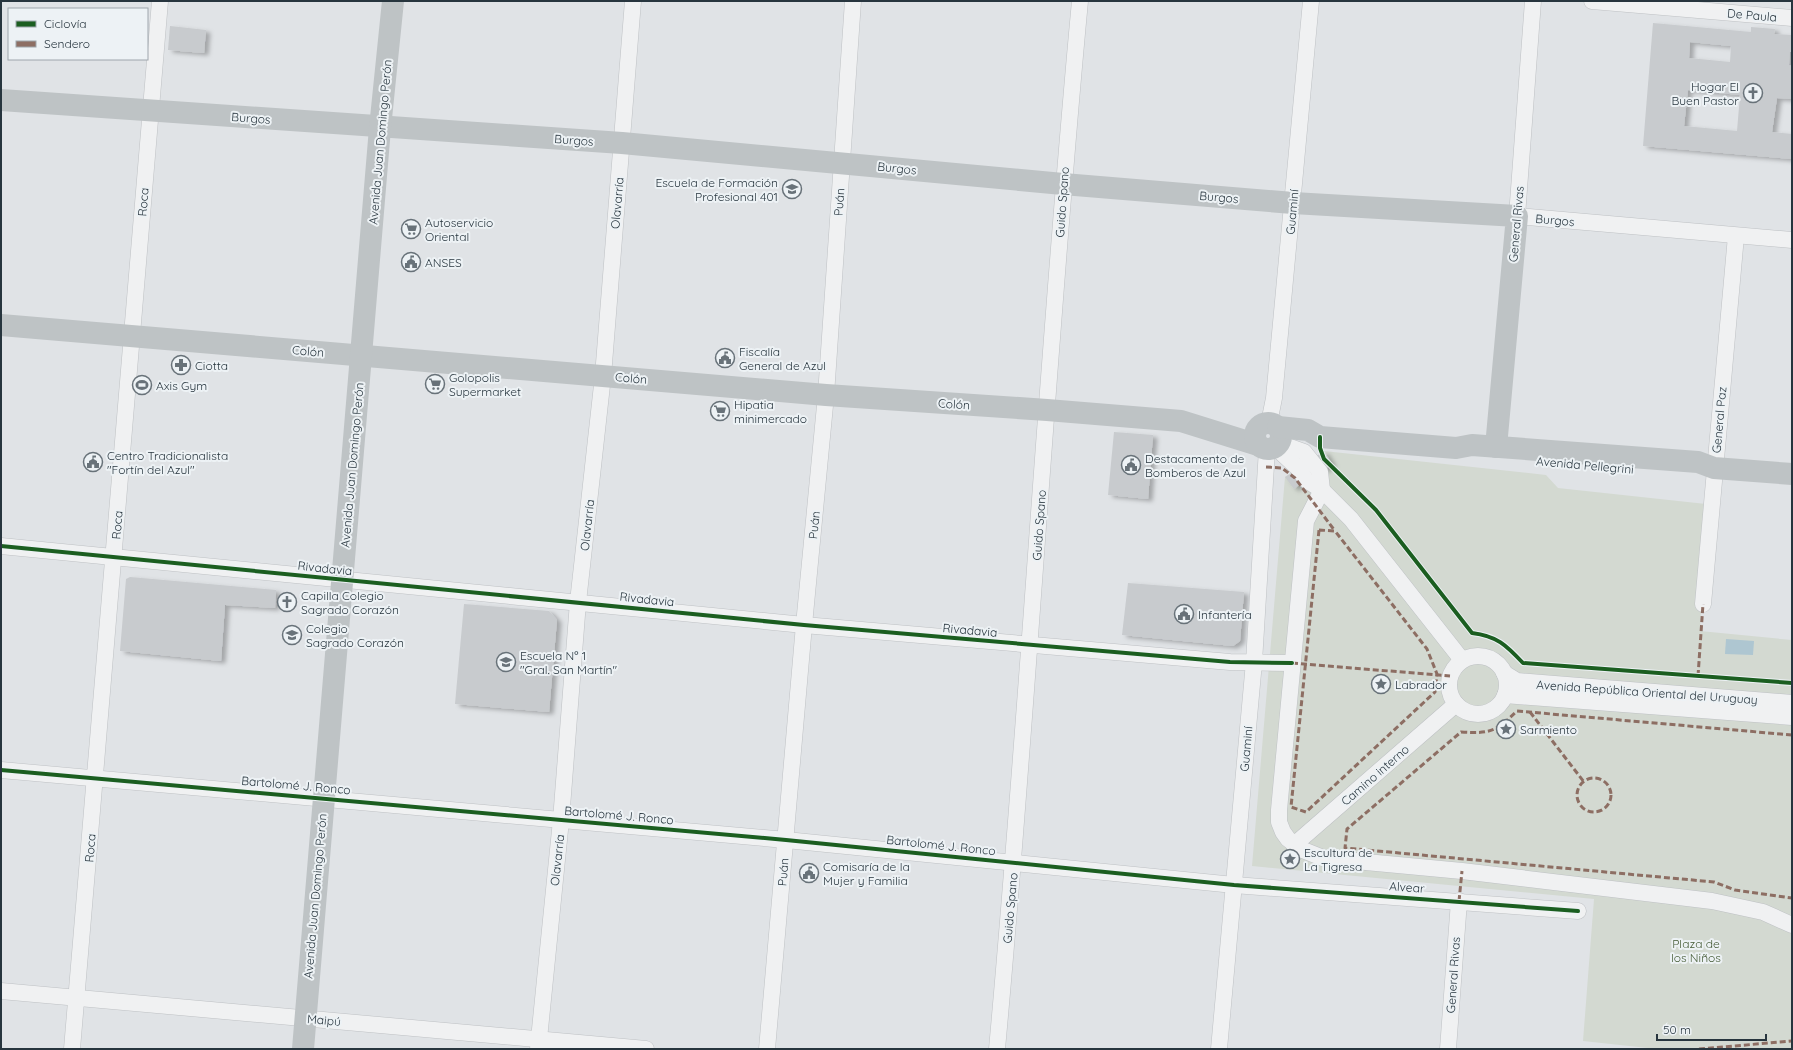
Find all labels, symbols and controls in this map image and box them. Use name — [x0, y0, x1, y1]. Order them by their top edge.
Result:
street label: De Paula — [1726, 5, 1778, 25]
legend — [8, 8, 148, 60]
text: Ciclovía — [44, 16, 87, 31]
text: Sendero — [44, 36, 90, 51]
street label: Avenida Juan Domingo Perón — [365, 59, 395, 225]
place label: Hogar El Buen Pastor — [1671, 79, 1739, 108]
church icon: Hogar El Buen Pastor — [1742, 82, 1764, 104]
street label: Burgos — [231, 109, 271, 127]
street label: Burgos — [554, 131, 594, 149]
street label: Burgos — [877, 158, 918, 178]
street label: Guido Spano — [1052, 166, 1072, 238]
place label: Escuela de Formación Profesional 401 — [655, 175, 778, 204]
street label: Olavarría — [607, 177, 627, 229]
school or university icon: Escuela de Formación Profesional 401 — [781, 178, 803, 200]
street label: General Rivas — [1505, 185, 1527, 263]
street label: Roca — [134, 187, 152, 217]
street label: Puán — [831, 187, 847, 217]
street label: Burgos — [1199, 188, 1240, 206]
street label: Guaminí — [1283, 188, 1301, 235]
street label: Burgos — [1535, 211, 1576, 229]
place label: Autoservicio Oriental — [425, 215, 493, 244]
supermarket icon: Autoservicio Oriental — [400, 218, 422, 240]
public building icon: ANSES — [400, 251, 422, 273]
place label: ANSES — [425, 255, 462, 270]
street label: Colón — [291, 342, 325, 360]
place label: Fiscalía General de Azul — [739, 344, 826, 373]
public building icon: Fiscalía General de Azul — [714, 347, 736, 369]
pharmacy icon: Ciotta — [170, 354, 192, 376]
place label: Ciotta — [195, 358, 228, 373]
street label: Colón — [614, 369, 648, 387]
place label: Golopolis Supermarket — [449, 370, 521, 399]
supermarket icon: Golopolis Supermarket — [424, 373, 446, 395]
sports icon: Axis Gym — [131, 374, 153, 396]
place label: Axis Gym — [156, 378, 207, 393]
street label: Avenida Juan Domingo Perón — [337, 382, 367, 548]
street label: General Paz — [1709, 386, 1729, 454]
street label: Colón — [938, 395, 970, 413]
place label: Hipatia minimercado — [734, 397, 807, 426]
supermarket icon: Hipatia minimercado — [709, 400, 731, 422]
place label: Centro Tradicionalista "Fortín del Azul" — [107, 448, 228, 477]
public building icon: Centro Tradicionalista "Fortín del Azul" — [82, 451, 104, 473]
place label: Destacamento de Bomberos de Azul — [1145, 451, 1246, 480]
street label: Avenida Pellegrini — [1536, 453, 1634, 477]
public building icon: Destacamento de Bomberos de Azul — [1120, 454, 1142, 476]
street label: Guido Spano — [1029, 489, 1049, 561]
street label: Olavarría — [577, 498, 597, 552]
street label: Roca — [108, 510, 126, 540]
street label: Puán — [805, 510, 823, 540]
street label: Rivadavia — [297, 558, 353, 578]
place label: Capilla Colegio Sagrado Corazón — [301, 588, 399, 617]
street label: Rivadavia — [619, 589, 675, 609]
church icon: Capilla Colegio Sagrado Corazón — [276, 591, 298, 613]
public building icon: Infantería — [1173, 603, 1195, 625]
place label: Infantería — [1198, 607, 1252, 622]
street label: Rivadavia — [942, 620, 998, 640]
place label: Colegio Sagrado Corazón — [306, 621, 404, 650]
school or university icon: Colegio Sagrado Corazón — [281, 624, 303, 646]
place label: Escuela Nº 1 "Gral. San Martín" — [520, 648, 618, 677]
school or university icon: Escuela Nº 1 "Gral. San Martín" — [495, 651, 517, 673]
place icon: Labrador — [1370, 673, 1392, 695]
place label: Labrador — [1395, 677, 1447, 692]
street label: Avenida República Oriental del Uruguay — [1536, 677, 1758, 707]
place icon: Sarmiento — [1495, 718, 1517, 740]
place label: Sarmiento — [1520, 722, 1577, 737]
street label: Guaminí — [1237, 725, 1255, 772]
street label: Camino interno — [1338, 741, 1412, 809]
street label: Bartolomé J. Ronco — [241, 773, 351, 797]
street label: Bartolomé J. Ronco — [564, 803, 674, 827]
street label: Avenida Juan Domingo Perón — [300, 813, 330, 979]
street label: Bartolomé J. Ronco — [886, 832, 996, 858]
street label: Roca — [81, 833, 99, 863]
street label: Olavarría — [547, 833, 567, 887]
place label: Escultura de La Tigresa — [1304, 845, 1372, 874]
place icon: Escultura de La Tigresa — [1279, 848, 1301, 870]
street label: Puán — [774, 857, 792, 887]
place label: Comisaría de la Mujer y Familia — [823, 859, 910, 888]
public building icon: Comisaría de la Mujer y Familia — [798, 862, 820, 884]
street label: Guido Spano — [999, 872, 1021, 944]
street label: Alvear — [1389, 878, 1425, 896]
street label: General Rivas — [1443, 936, 1463, 1014]
park label: Plaza de los Niños — [1671, 936, 1721, 965]
street label: Maipú — [306, 1011, 342, 1029]
scale bar — [1657, 1016, 1766, 1042]
text: 50 m — [1663, 1022, 1691, 1037]

